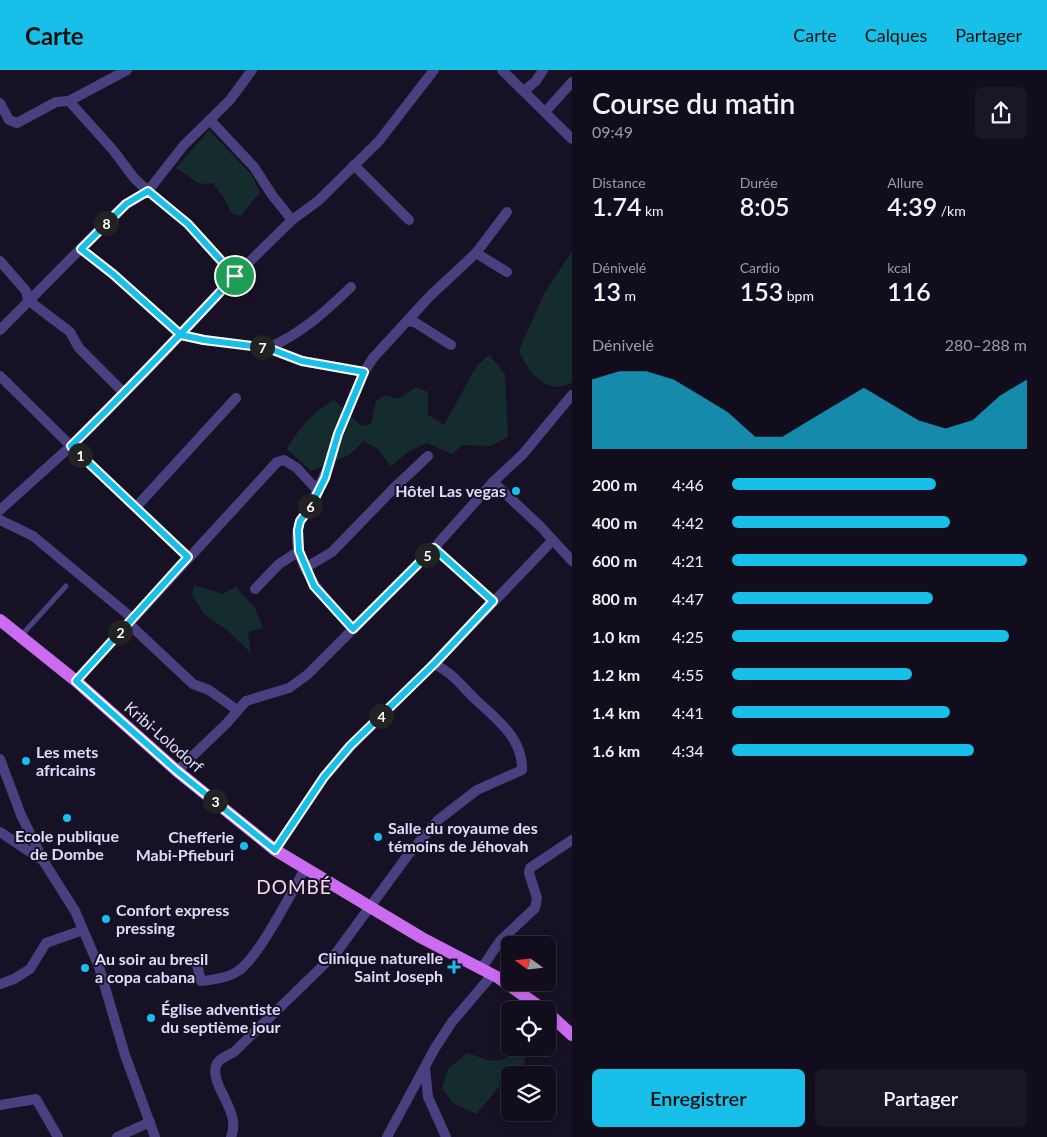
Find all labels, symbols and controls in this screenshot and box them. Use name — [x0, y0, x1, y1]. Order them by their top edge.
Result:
text: Carte — [25, 21, 84, 50]
text: Carte — [793, 24, 837, 46]
text: Calques — [865, 24, 927, 46]
text: Partager — [955, 24, 1022, 46]
text: Course du matin — [592, 86, 795, 120]
button: share — [975, 87, 1027, 139]
text: 09:49 — [592, 122, 633, 141]
text: Distance — [592, 174, 646, 191]
text: Durée — [740, 174, 778, 191]
text: Allure — [887, 174, 923, 191]
text: 1.74 — [592, 191, 641, 221]
text: 8:05 — [740, 191, 790, 221]
text: 4:39 — [887, 191, 937, 221]
text: km — [641, 202, 664, 219]
text: /km — [937, 202, 966, 219]
pin: 8 — [94, 210, 118, 236]
text: 8 — [102, 215, 111, 232]
pin — [214, 255, 256, 297]
text: Dénivelé — [592, 259, 646, 276]
text: Cardio — [740, 259, 780, 276]
text: kcal — [887, 259, 911, 276]
icon: arrive — [221, 262, 249, 290]
text: 13 — [592, 276, 621, 306]
text: 153 — [740, 276, 783, 306]
text: 116 — [887, 276, 931, 306]
text: m — [621, 287, 636, 304]
text: bpm — [783, 287, 814, 304]
pin: 7 — [250, 334, 274, 360]
text: Dénivelé — [592, 335, 654, 354]
text: 280–288 m — [945, 335, 1027, 354]
text: 7 — [258, 339, 267, 356]
pin: 1 — [68, 442, 92, 468]
text: 1 — [76, 447, 85, 464]
text: 200 m — [592, 475, 637, 494]
text: 4:46 — [672, 475, 704, 494]
place label: Hôtel Las vegas — [395, 481, 506, 500]
marker: Hôtel Las vegas — [510, 485, 522, 497]
pin: 6 — [298, 494, 322, 518]
text: 6 — [306, 498, 315, 515]
text: 400 m — [592, 513, 637, 532]
text: 4:42 — [672, 513, 704, 532]
pin: 5 — [414, 542, 440, 568]
text: 5 — [423, 547, 432, 564]
text: 600 m — [592, 551, 637, 570]
text: 4:21 — [672, 551, 704, 570]
text: 800 m — [592, 589, 637, 608]
text: 4:47 — [672, 589, 704, 608]
pin: 2 — [108, 620, 132, 644]
text: 2 — [116, 624, 125, 641]
text: 1.0 km — [592, 627, 640, 646]
text: 4:25 — [672, 627, 704, 646]
text: 1.2 km — [592, 665, 640, 684]
text: 4:55 — [672, 665, 704, 684]
street label: Kribi-Lolodorf — [121, 697, 208, 776]
text: 1.4 km — [592, 703, 640, 722]
text: 4:41 — [672, 703, 704, 722]
pin: 4 — [368, 704, 394, 728]
text: 4 — [377, 708, 386, 725]
text: 1.6 km — [592, 741, 640, 760]
text: 4:34 — [672, 741, 704, 760]
place label: Les mets africains — [36, 742, 98, 779]
marker: Les mets africains — [20, 755, 32, 767]
pin: 3 — [202, 788, 228, 814]
text: 3 — [211, 793, 220, 810]
marker: Ecole publique de Dombe — [61, 812, 73, 824]
place label: Salle du royaume des témoins de Jéhovah — [388, 818, 538, 855]
place label: Ecole publique de Dombe — [15, 826, 119, 863]
place label: Chefferie Mabi-Pfieburi — [136, 827, 234, 864]
marker: Salle du royaume des témoins de Jéhovah — [372, 831, 384, 843]
marker: Chefferie Mabi-Pfieburi — [238, 840, 250, 852]
district label: DOMBÉ — [256, 875, 332, 898]
place label: Confort express pressing — [116, 900, 229, 937]
marker: Confort express pressing — [100, 913, 112, 925]
north arrow — [501, 936, 556, 991]
map controls — [501, 936, 556, 1121]
place label: Clinique naturelle Saint Joseph — [318, 948, 443, 985]
place label: Au soir au bresil a copa cabana — [94, 949, 208, 986]
marker: Clinique naturelle Saint Joseph — [447, 960, 461, 974]
marker: Au soir au bresil a copa cabana — [79, 962, 91, 974]
place label: Église adventiste du septième jour — [161, 999, 281, 1036]
button: locate — [501, 1001, 556, 1056]
marker: Église adventiste du septième jour — [145, 1012, 157, 1024]
button: layers — [501, 1066, 556, 1121]
button: Enregistrer — [592, 1069, 805, 1127]
button: Partager — [815, 1069, 1027, 1127]

